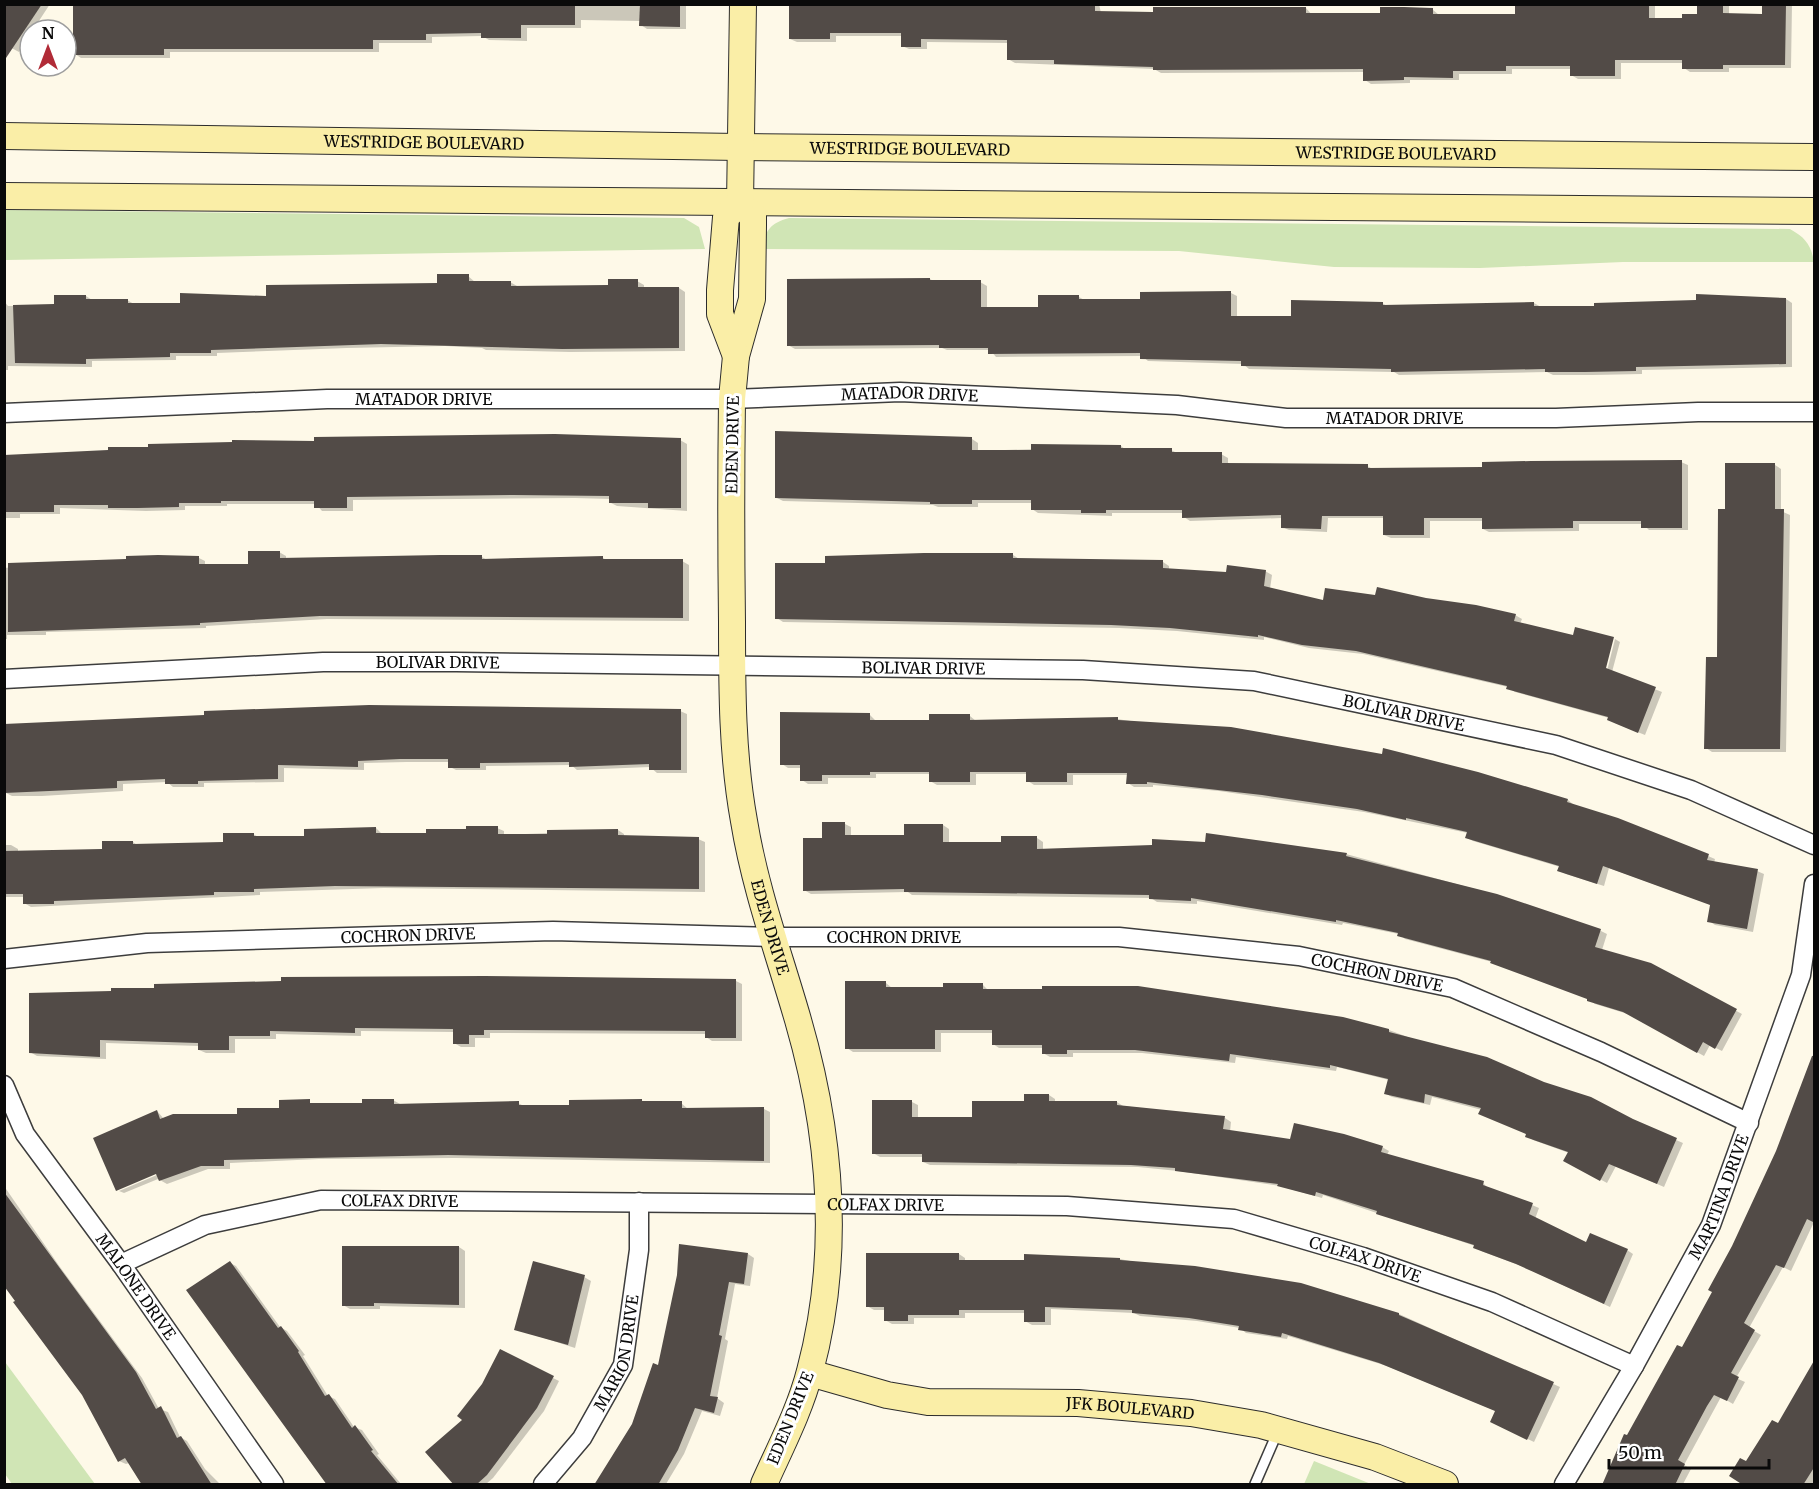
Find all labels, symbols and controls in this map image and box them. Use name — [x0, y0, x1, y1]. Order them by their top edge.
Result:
north arrow — [18, 18, 78, 78]
text: N — [42, 23, 55, 43]
street label: WESTRIDGE BOULEVARD — [323, 131, 524, 154]
street label: WESTRIDGE BOULEVARD — [809, 138, 1010, 160]
street label: WESTRIDGE BOULEVARD — [1295, 142, 1496, 164]
street label: MATADOR DRIVE — [841, 382, 979, 406]
street label: MATADOR DRIVE — [355, 389, 493, 409]
street label: EDEN DRIVE — [721, 395, 743, 494]
street label: MATADOR DRIVE — [1326, 408, 1464, 428]
street label: BOLIVAR DRIVE — [376, 652, 500, 673]
street label: BOLIVAR DRIVE — [862, 657, 986, 679]
street label: BOLIVAR DRIVE — [1341, 690, 1467, 736]
street label: EDEN DRIVE — [747, 877, 794, 978]
street label: COCHRON DRIVE — [341, 923, 476, 947]
street label: COCHRON DRIVE — [827, 927, 962, 947]
street label: COCHRON DRIVE — [1309, 949, 1446, 996]
street label: MARTINA DRIVE — [1684, 1131, 1753, 1263]
street label: COLFAX DRIVE — [341, 1190, 459, 1211]
street label: COLFAX DRIVE — [827, 1194, 945, 1215]
street label: MALONE DRIVE — [92, 1229, 181, 1344]
street label: COLFAX DRIVE — [1307, 1232, 1425, 1287]
street label: MARION DRIVE — [589, 1293, 643, 1414]
street label: EDEN DRIVE — [762, 1368, 818, 1467]
street label: JFK BOULEVARD — [1065, 1393, 1195, 1423]
scale bar — [1609, 1432, 1770, 1470]
text: 50 m — [1618, 1441, 1662, 1464]

